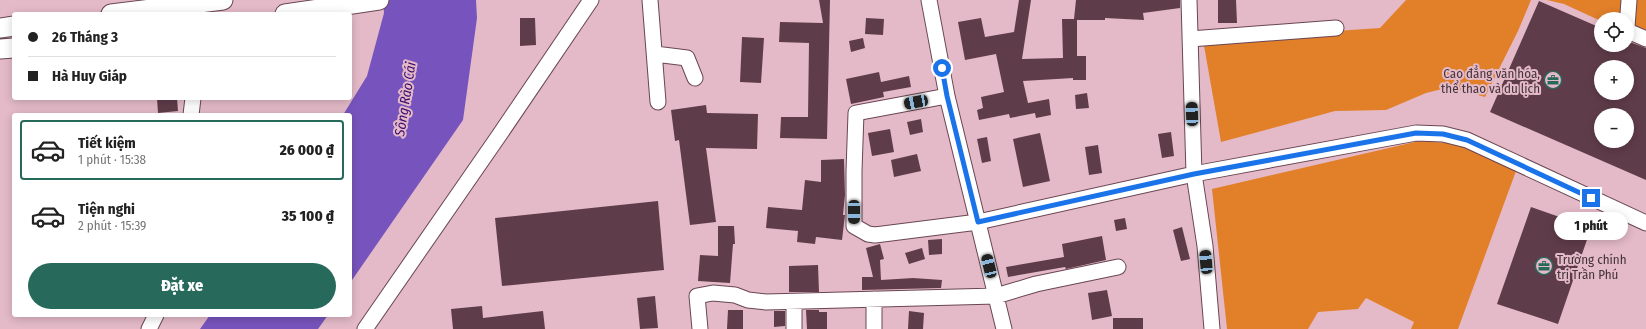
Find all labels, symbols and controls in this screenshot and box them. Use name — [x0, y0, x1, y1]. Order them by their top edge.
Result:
map controls — [1594, 12, 1634, 148]
button: locate — [1594, 12, 1634, 52]
text: 26 Tháng 3 — [52, 28, 118, 46]
route start — [933, 59, 951, 77]
water label: Sông Rào Cái — [391, 60, 420, 138]
button: + — [1594, 60, 1634, 100]
place label: Cao đẳng văn hóa, thể thao và du lịch — [1441, 65, 1540, 96]
text: Hà Huy Giáp — [52, 67, 127, 85]
office icon: Cao đẳng văn hóa, thể thao và du lịch — [1543, 70, 1563, 90]
car — [903, 94, 929, 110]
car — [1186, 102, 1198, 126]
button: − — [1594, 108, 1634, 148]
icon: car — [30, 132, 66, 168]
text: Tiết kiệm — [78, 134, 136, 152]
text: 26 000 ₫ — [280, 141, 334, 159]
text: 1 phút · 15:38 — [78, 152, 146, 167]
route end — [1582, 189, 1600, 207]
icon: car — [30, 198, 66, 234]
text: Tiện nghi — [78, 200, 135, 218]
car — [848, 200, 860, 224]
text: 35 100 ₫ — [282, 207, 334, 225]
callout: 1 phút — [1554, 212, 1628, 240]
text: 2 phút · 15:39 — [78, 218, 146, 233]
text: 1 phút — [1574, 218, 1608, 233]
car — [1199, 250, 1213, 274]
place label: Trường chính trị Trần Phú — [1557, 252, 1627, 282]
car — [980, 253, 998, 279]
office icon: Trường chính trị Trần Phú — [1534, 256, 1554, 276]
button: Đặt xe — [28, 263, 336, 309]

